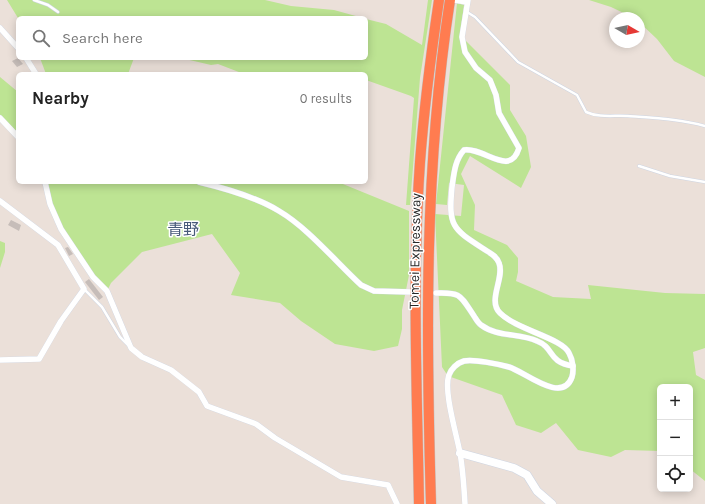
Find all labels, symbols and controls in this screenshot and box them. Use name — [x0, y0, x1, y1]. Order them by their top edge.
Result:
north arrow — [609, 12, 645, 48]
search box — [16, 16, 368, 60]
icon: search — [30, 27, 52, 49]
text: Search here — [62, 29, 143, 47]
text: Nearby — [32, 88, 89, 108]
text: 0 results — [300, 91, 352, 106]
street label: Tomei Expressway — [405, 192, 425, 309]
district label: 青野 — [167, 220, 199, 239]
map controls — [657, 384, 693, 492]
button: + — [657, 384, 693, 420]
button: − — [657, 420, 693, 456]
button: locate — [657, 456, 693, 492]

